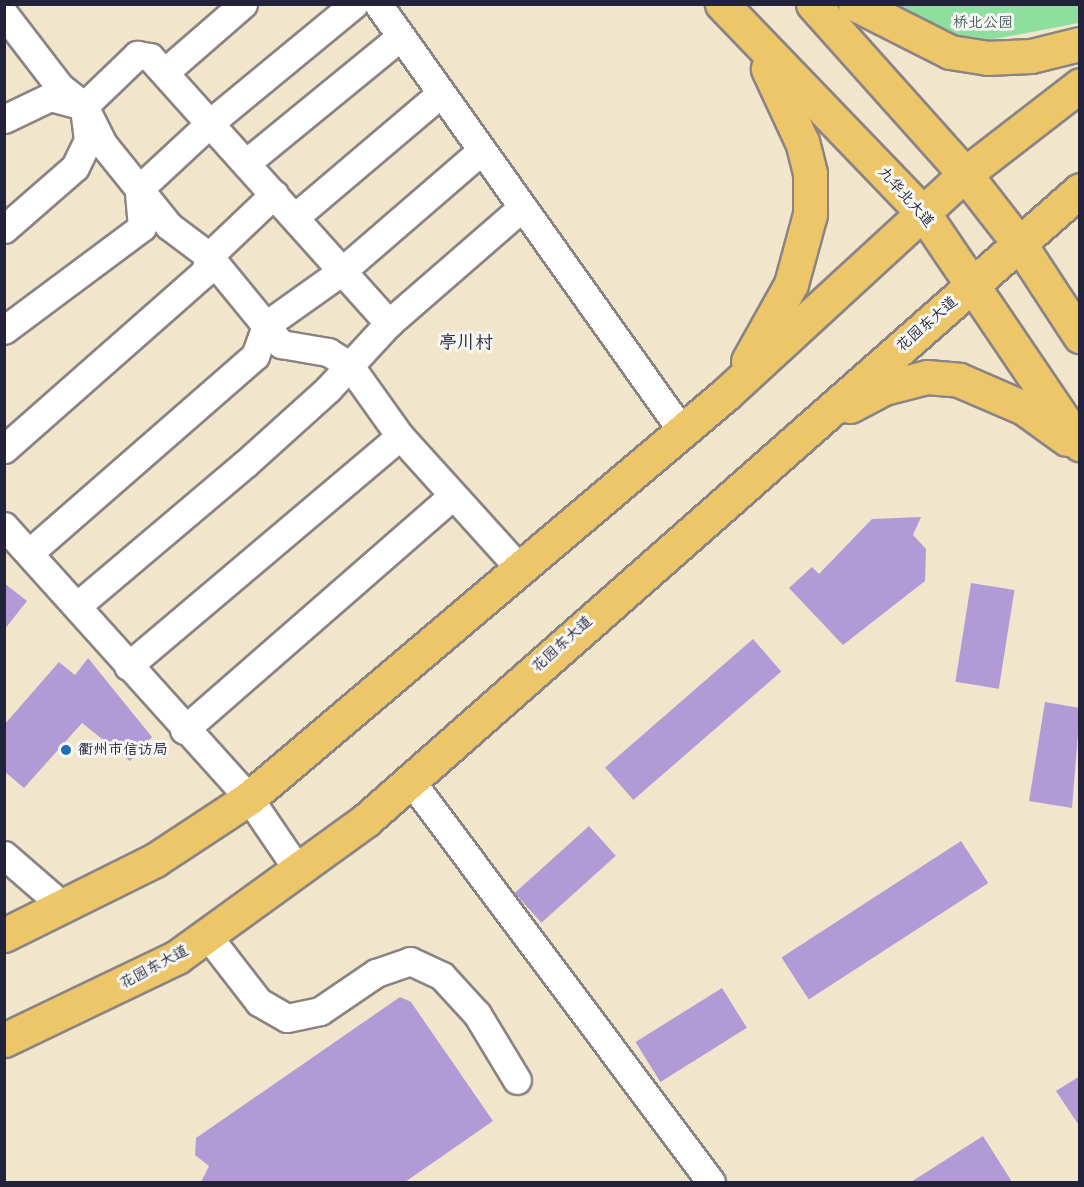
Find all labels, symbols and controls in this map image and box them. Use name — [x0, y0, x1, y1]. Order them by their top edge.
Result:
park label: 桥北公园 — [953, 14, 1013, 32]
street label: 九华北大道 — [874, 163, 938, 231]
street label: 花园东大道 — [893, 293, 961, 355]
district label: 亭川村 — [439, 331, 493, 353]
street label: 花园东大道 — [528, 612, 596, 676]
place label: 衢州市信访局 — [78, 741, 168, 759]
marker: 衢州市信访局 — [59, 743, 73, 757]
street label: 花园东大道 — [117, 941, 191, 993]

